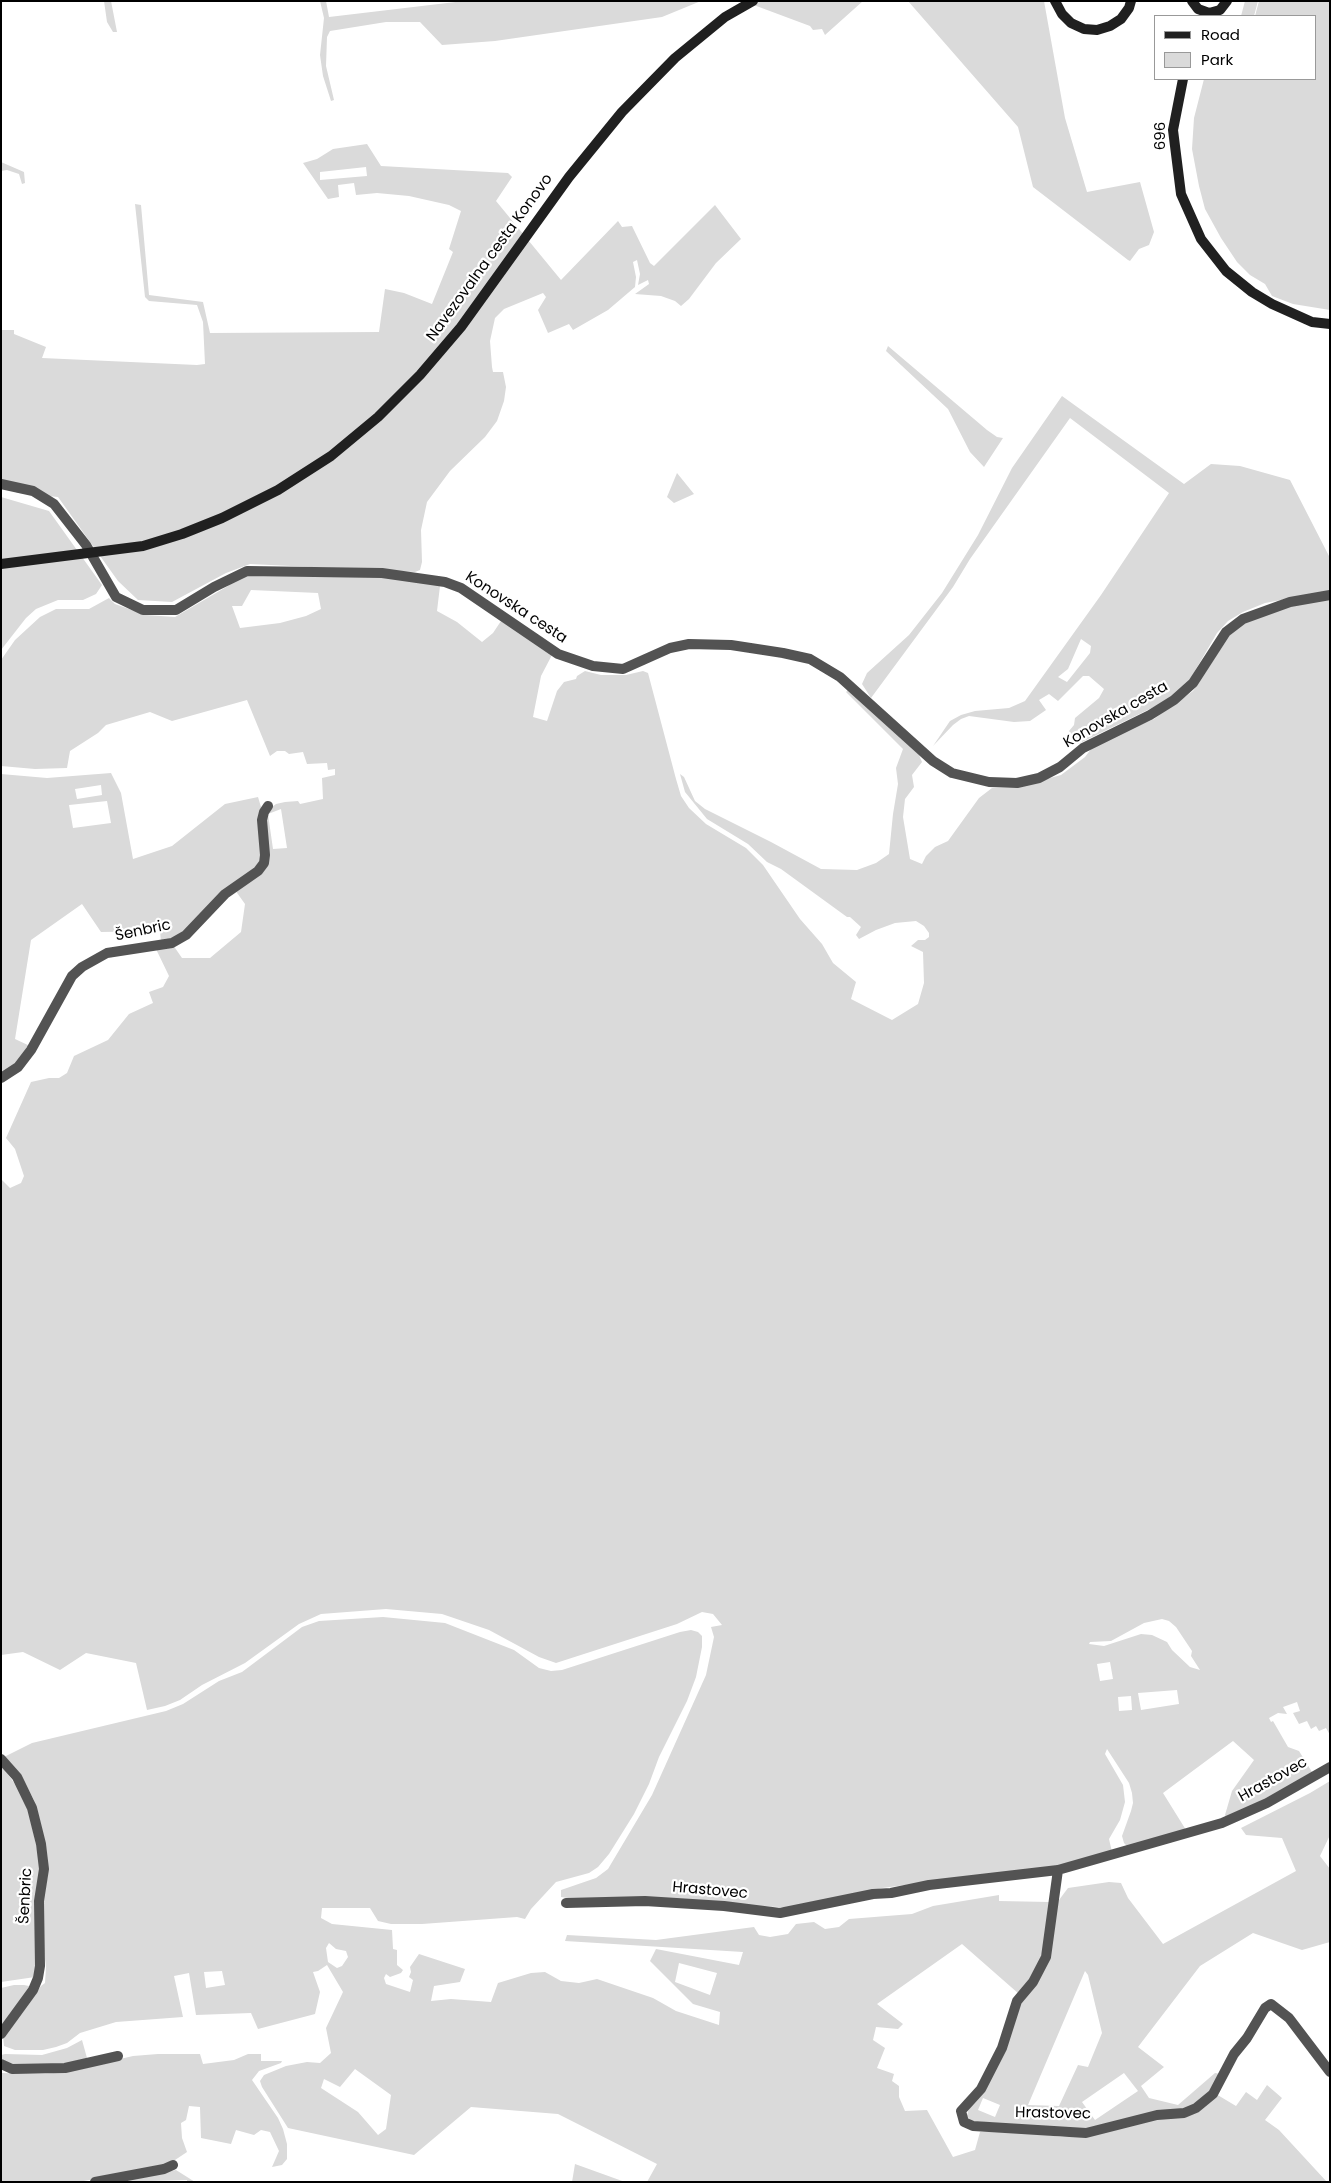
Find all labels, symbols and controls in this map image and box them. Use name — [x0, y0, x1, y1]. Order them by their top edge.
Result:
legend — [1154, 15, 1316, 80]
text: Road — [1201, 24, 1240, 45]
text: Park — [1201, 49, 1233, 70]
street label: 696 — [1152, 122, 1170, 150]
street label: Navezovalna cesta Konovo — [423, 171, 557, 345]
street label: Konovska cesta — [462, 568, 570, 648]
street label: Konovska cesta — [1061, 678, 1171, 752]
street label: Šenbric — [114, 916, 172, 946]
street label: Hrastovec — [1235, 1754, 1311, 1806]
street label: Šenbric — [16, 1867, 36, 1925]
street label: Hrastovec — [671, 1879, 749, 1903]
street label: Hrastovec — [1015, 2104, 1091, 2124]

